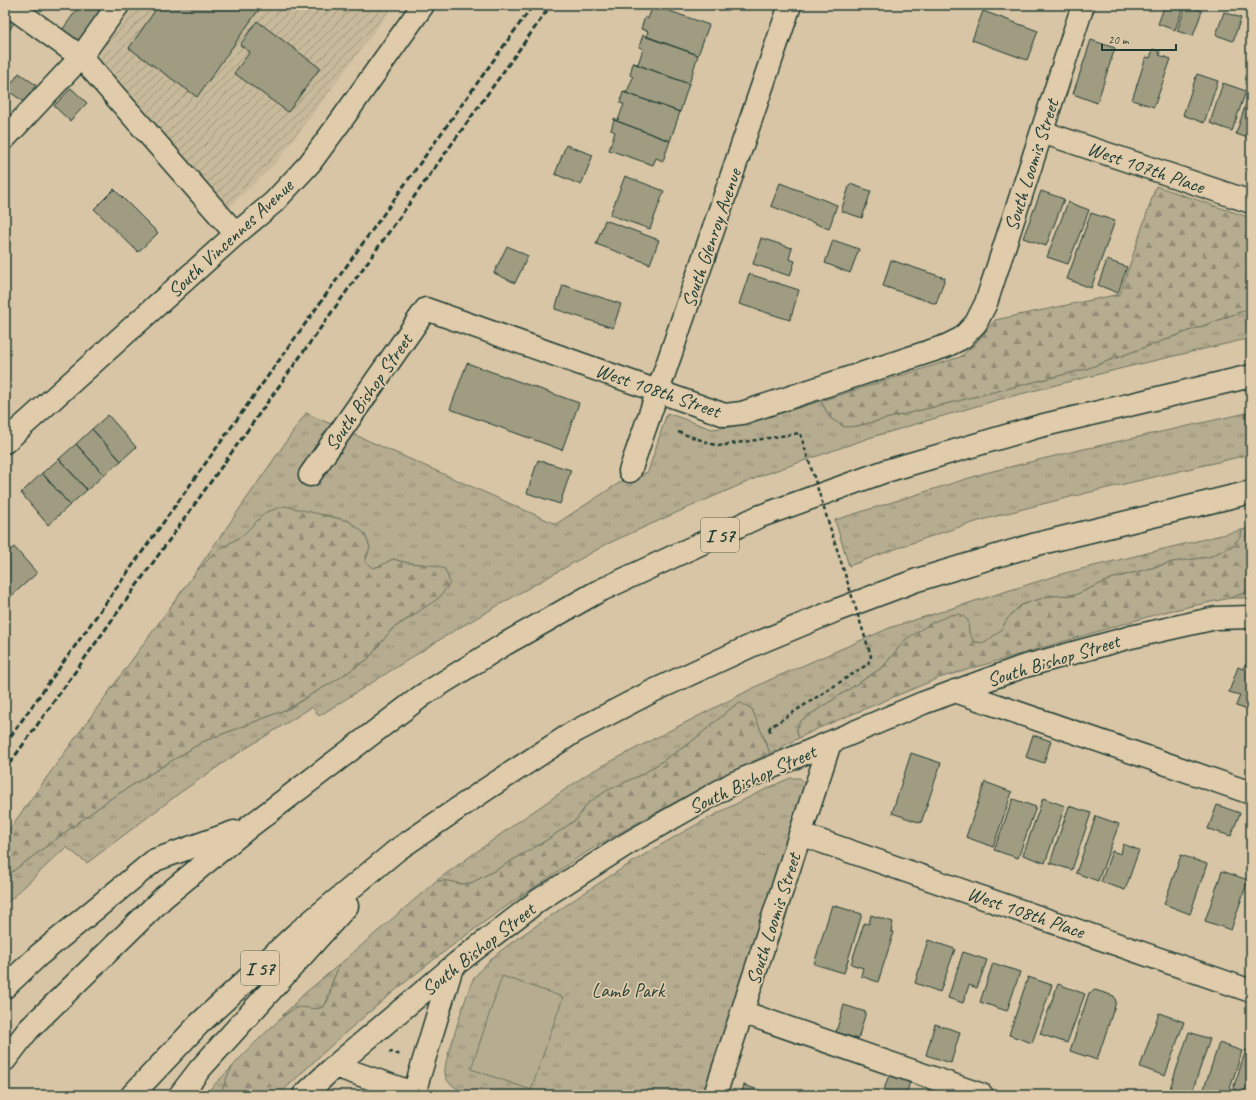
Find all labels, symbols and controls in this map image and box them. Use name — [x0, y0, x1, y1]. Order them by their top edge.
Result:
scale bar — [1102, 26, 1176, 52]
text: 20 m — [1108, 32, 1130, 48]
street label: South Loomis Street — [998, 94, 1065, 234]
street label: West 107th Place — [1084, 136, 1209, 200]
street label: South Glenroy Avenue — [676, 164, 747, 311]
street label: South Vincennes Avenue — [162, 173, 300, 303]
street label: South Bishop Street — [319, 327, 419, 456]
street label: West 108th Street — [592, 357, 726, 424]
road number: I 57 — [701, 518, 739, 552]
street label: South Bishop Street — [984, 628, 1125, 692]
street label: South Bishop Street — [685, 738, 822, 820]
street label: South Loomis Street — [740, 848, 807, 988]
street label: West 108th Place — [964, 881, 1089, 945]
street label: South Bishop Street — [417, 896, 542, 1001]
road number: I 57 — [241, 951, 279, 985]
park label: Lamb Park — [592, 978, 666, 1003]

